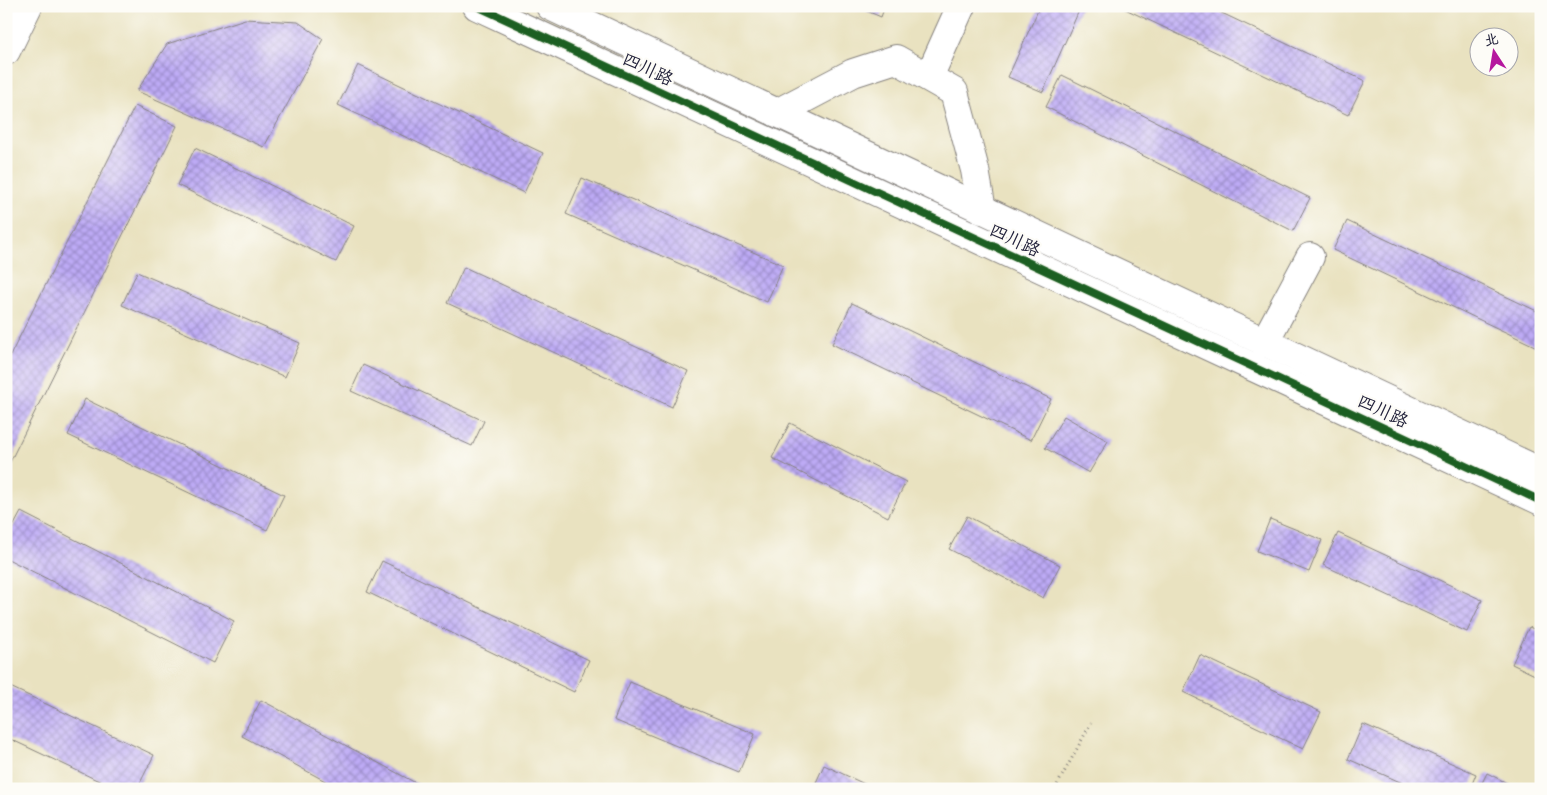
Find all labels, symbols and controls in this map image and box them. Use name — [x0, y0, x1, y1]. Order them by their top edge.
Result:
north arrow — [1470, 28, 1520, 78]
text: 北 — [1483, 30, 1500, 50]
street label: 四川路 — [619, 49, 677, 90]
street label: 四川路 — [986, 220, 1044, 261]
street label: 四川路 — [1354, 391, 1412, 432]

